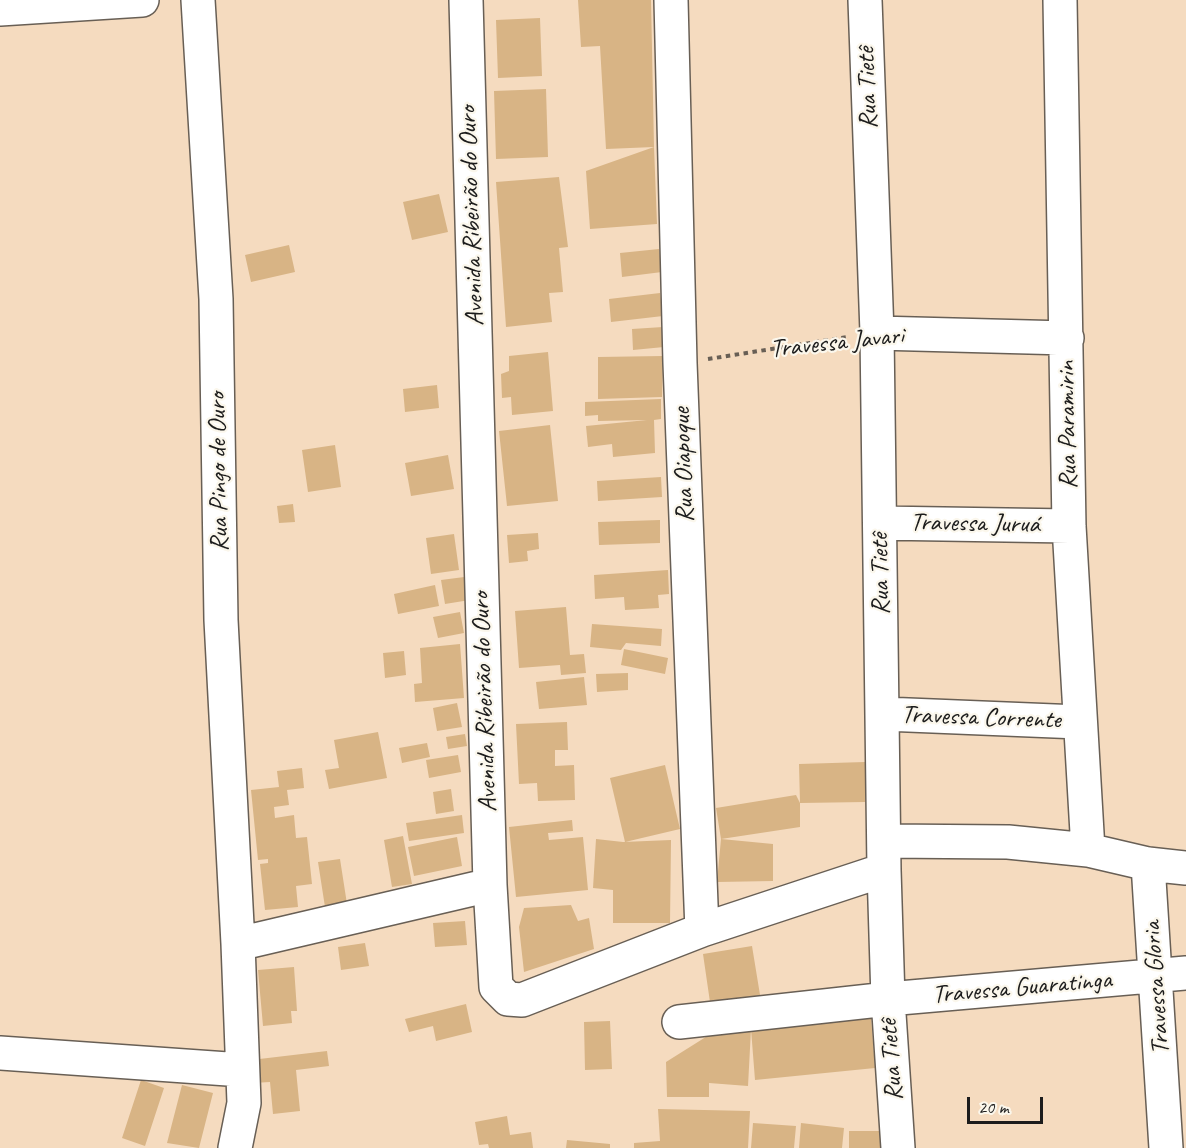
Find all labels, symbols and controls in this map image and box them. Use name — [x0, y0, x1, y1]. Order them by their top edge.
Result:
street label: Rua Tietê — [851, 47, 885, 129]
street label: Avenida Ribeirão do Ouro — [453, 105, 491, 327]
street label: Travessa Javari — [769, 320, 905, 366]
street label: Rua Paramirin — [1051, 361, 1085, 489]
street label: Rua Pingo de Ouro — [202, 392, 236, 552]
street label: Rua Oiapoque — [666, 407, 702, 523]
street label: Travessa Juruá — [910, 507, 1040, 541]
street label: Rua Tietê — [865, 533, 897, 615]
street label: Avenida Ribeirão do Ouro — [466, 591, 504, 813]
street label: Travessa Corrente — [901, 700, 1061, 736]
street label: Travessa Gloria — [1137, 920, 1177, 1056]
street label: Travessa Guaratinga — [931, 965, 1113, 1011]
street label: Rua Tietê — [874, 1018, 910, 1102]
scale bar — [970, 1085, 1046, 1123]
text: 20 m — [978, 1096, 1009, 1118]

